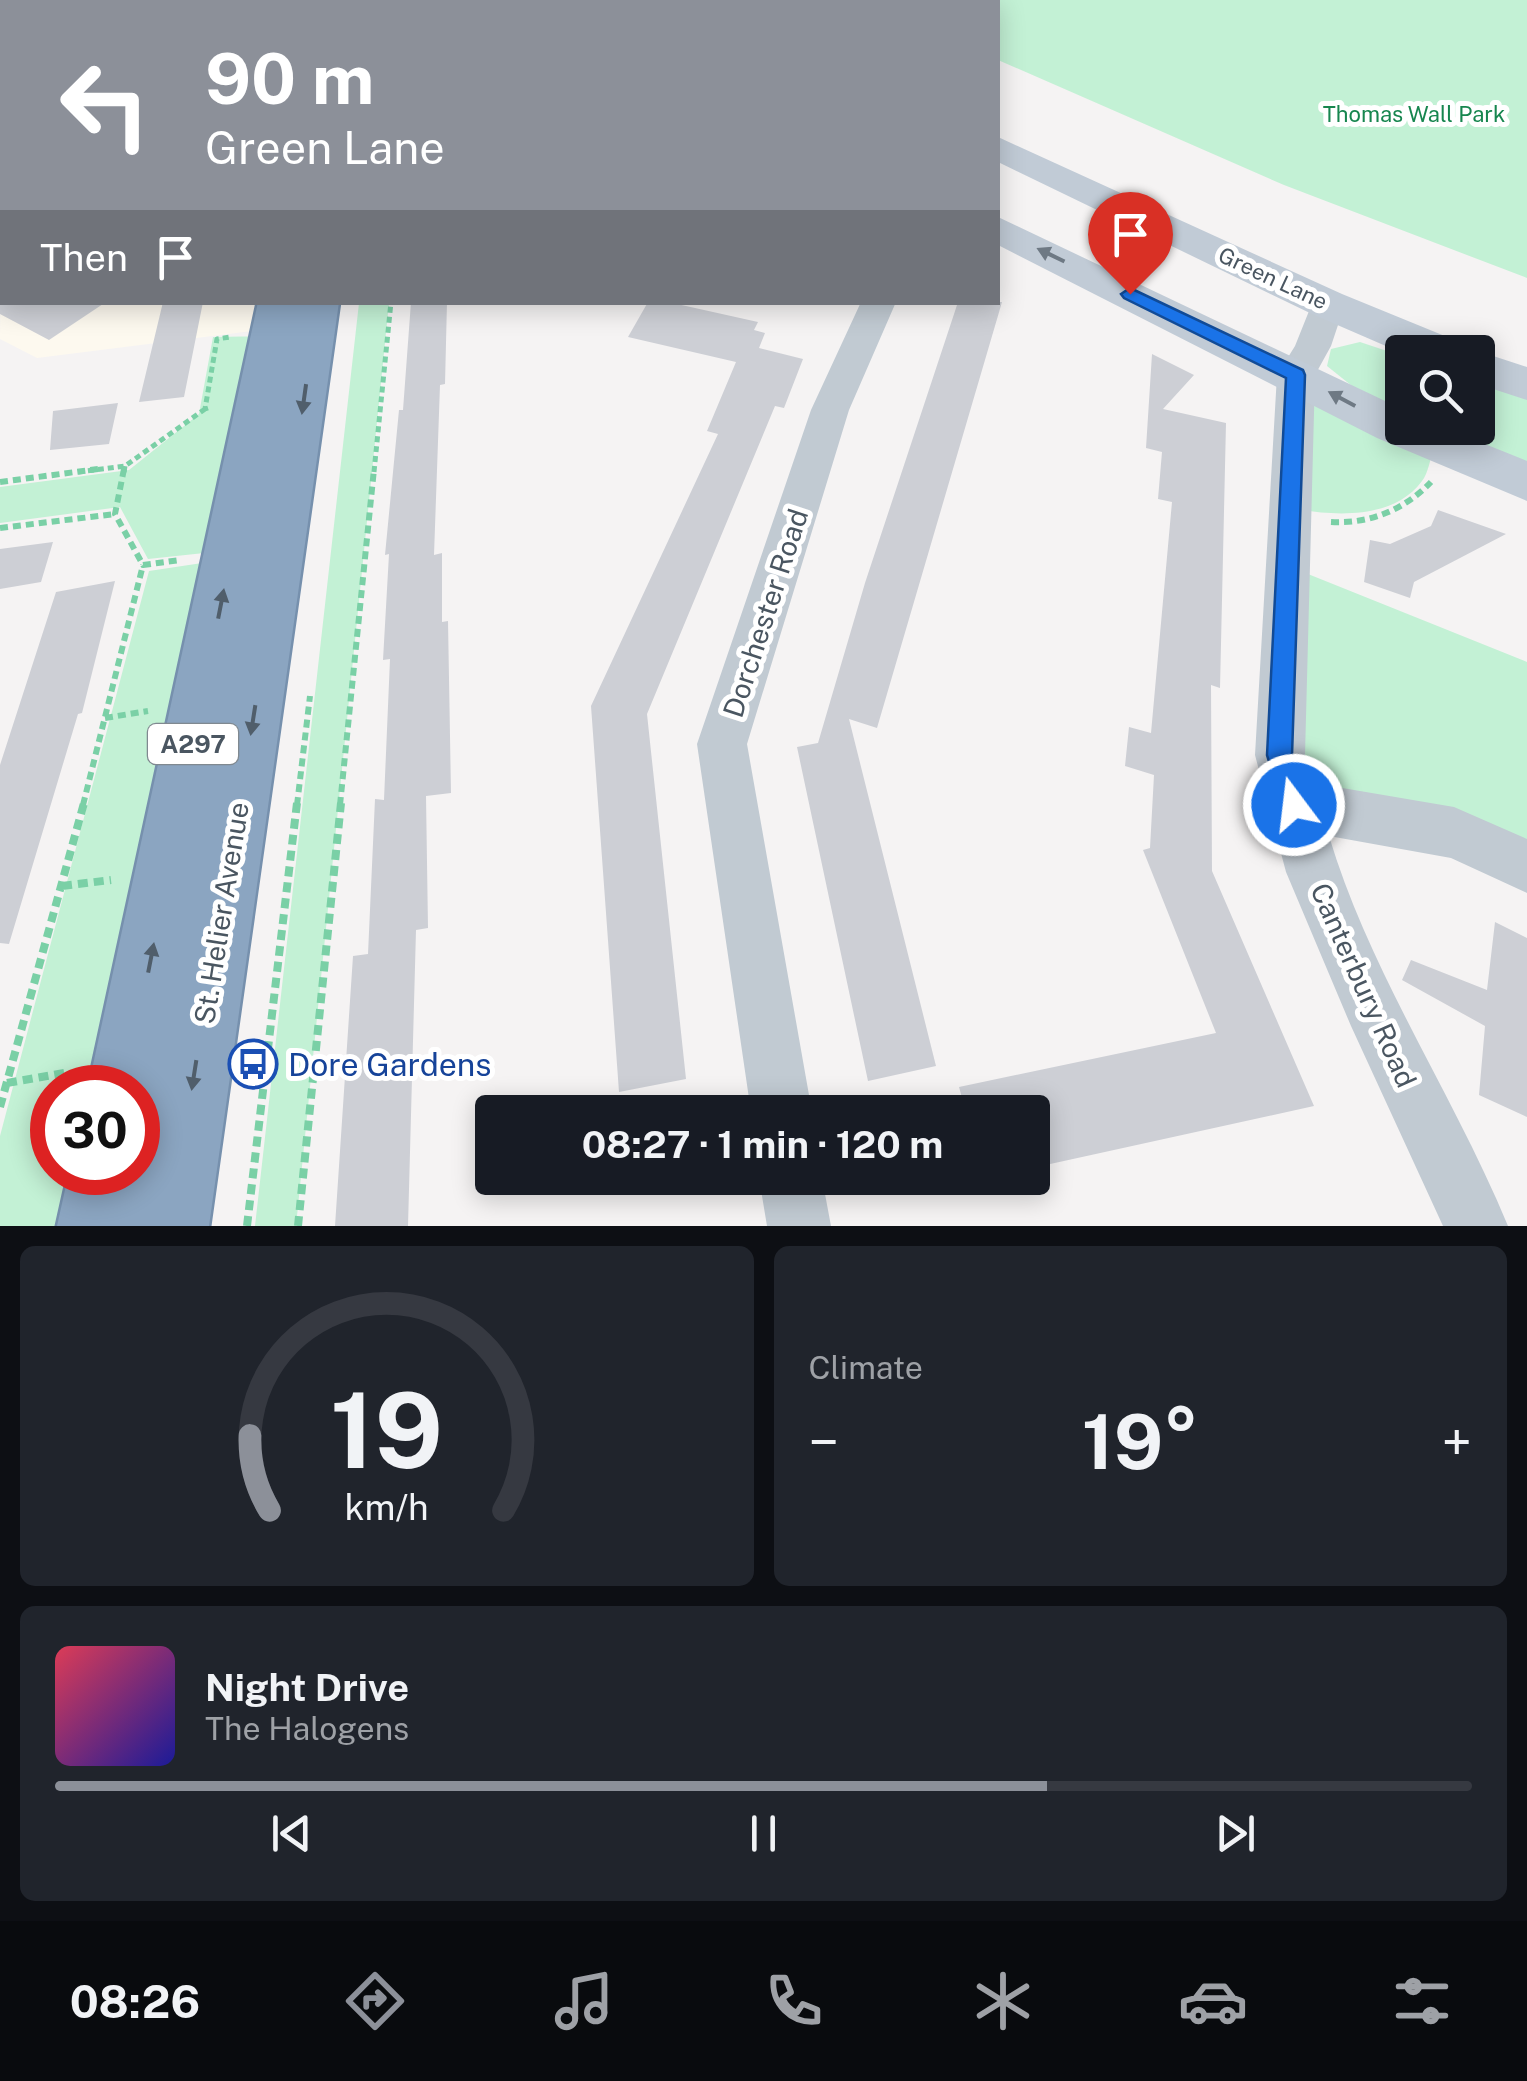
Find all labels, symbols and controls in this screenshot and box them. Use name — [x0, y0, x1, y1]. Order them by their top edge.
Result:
text: 90 m — [205, 37, 375, 120]
icon: left — [40, 40, 170, 170]
park label: Thomas Wall Park — [1323, 101, 1505, 127]
text: Green Lane — [205, 121, 445, 174]
pin — [1088, 192, 1173, 295]
icon: arrive — [1103, 207, 1158, 262]
icon: arrive — [148, 230, 203, 285]
text: Then — [40, 235, 128, 280]
street label: Green Lane — [1214, 241, 1332, 315]
one-way arrow — [1036, 247, 1065, 264]
map controls — [1385, 335, 1495, 445]
button: search — [1385, 335, 1495, 445]
one-way arrow — [296, 384, 312, 415]
one-way arrow — [1328, 391, 1357, 408]
street label: Dorchester Road — [716, 505, 814, 721]
one-way arrow — [213, 589, 229, 620]
one-way arrow — [245, 705, 260, 736]
road number: A297 — [148, 724, 238, 764]
position arrow — [1242, 753, 1346, 857]
street label: St. Helier Avenue — [187, 800, 255, 1026]
street label: Canterbury Road — [1304, 878, 1424, 1092]
one-way arrow — [143, 942, 159, 973]
bus stop icon: Dore Gardens — [227, 1038, 279, 1090]
place label: Dore Gardens — [288, 1046, 491, 1083]
one-way arrow — [186, 1060, 201, 1091]
speed limit sign: 30 — [30, 1065, 160, 1195]
text: 08:27 · 1 min · 120 m — [582, 1122, 943, 1167]
text: Climate — [809, 1349, 923, 1386]
text: 19 — [330, 1369, 443, 1491]
text: 19° — [1082, 1398, 1199, 1486]
text: − — [809, 1410, 839, 1474]
text: + — [1441, 1410, 1472, 1474]
text: km/h — [345, 1486, 429, 1528]
text: Night Drive — [205, 1665, 409, 1710]
text: The Halogens — [205, 1710, 409, 1747]
icon: previous — [264, 1806, 319, 1861]
icon: pause — [736, 1806, 791, 1861]
icon: next — [1208, 1806, 1263, 1861]
icon: directions — [340, 1966, 410, 2036]
icon: music — [549, 1966, 619, 2036]
icon: phone — [759, 1966, 829, 2036]
icon: climate — [968, 1966, 1038, 2036]
icon: car — [1178, 1966, 1248, 2036]
icon: filters — [1387, 1966, 1457, 2036]
text: 08:26 — [70, 1975, 200, 2028]

